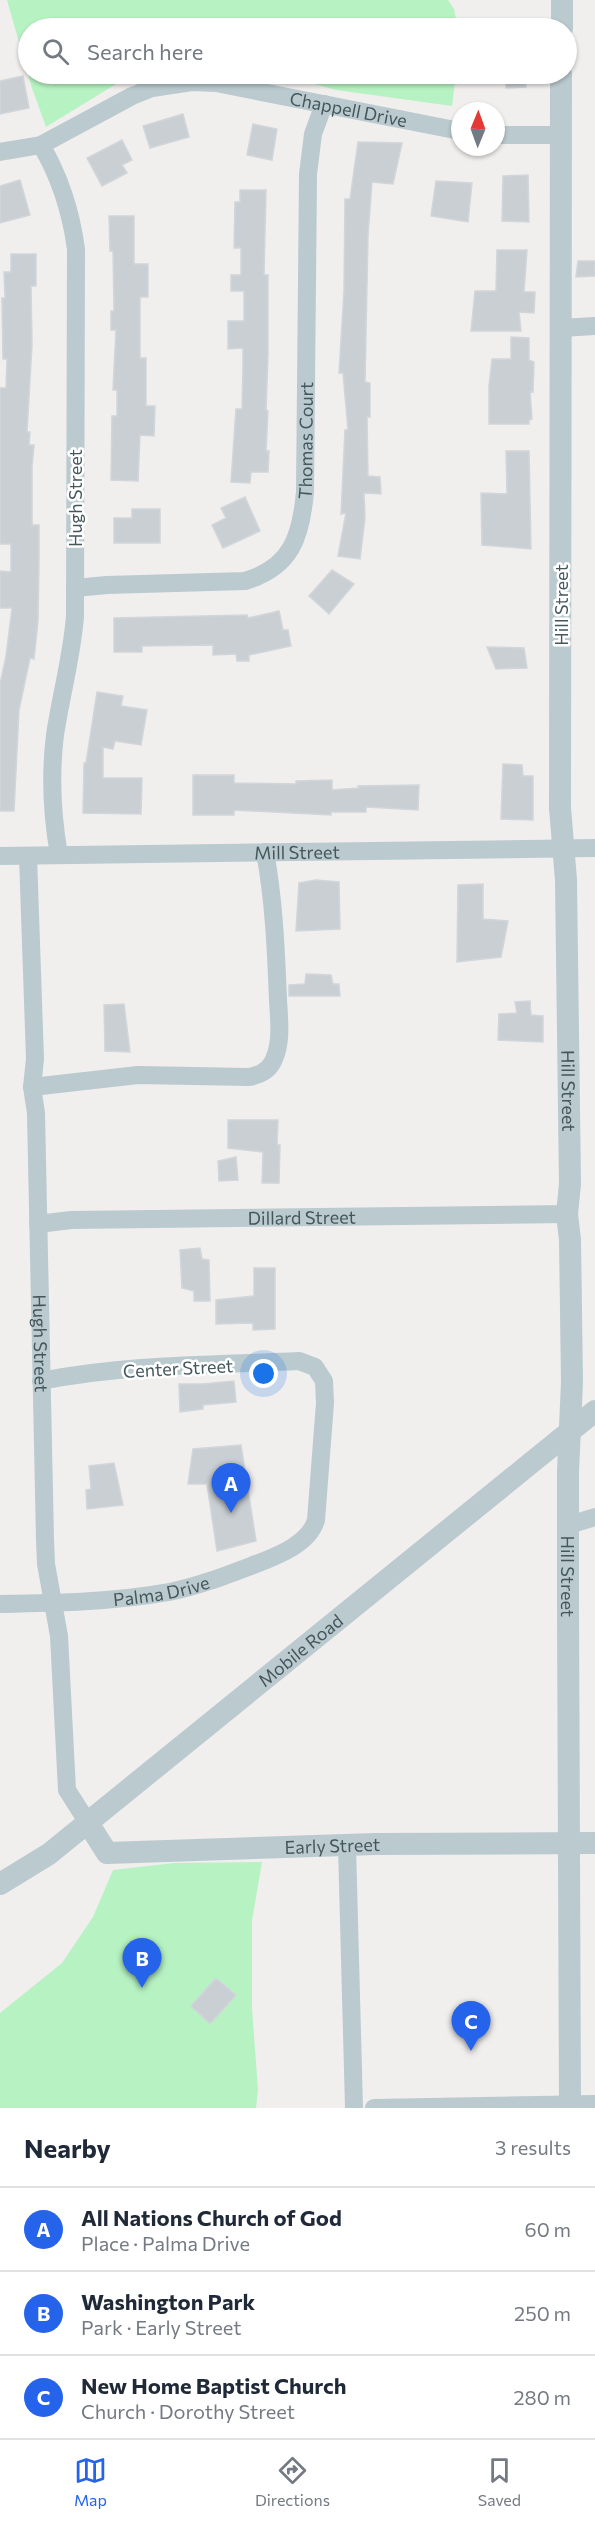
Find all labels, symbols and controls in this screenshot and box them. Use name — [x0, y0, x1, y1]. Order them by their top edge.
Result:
search box — [18, 18, 577, 84]
icon: search — [39, 35, 72, 68]
text: Search here — [87, 38, 203, 65]
street label: Chappell Drive — [288, 87, 409, 131]
north arrow — [451, 102, 505, 156]
street label: Thomas Court — [293, 382, 317, 500]
street label: Hugh Street — [64, 449, 86, 547]
street label: Hill Street — [550, 564, 572, 646]
street label: Mill Street — [254, 840, 340, 864]
street label: Hill Street — [557, 1050, 580, 1132]
street label: Dillard Street — [248, 1206, 356, 1229]
street label: Hugh Street — [29, 1294, 53, 1393]
street label: Center Street — [122, 1354, 234, 1382]
your location — [249, 1359, 278, 1388]
pin: A — [212, 1464, 250, 1513]
street label: Hill Street — [557, 1535, 579, 1617]
street label: Palma Drive — [112, 1571, 212, 1610]
street label: Mobile Road — [253, 1609, 347, 1691]
street label: Early Street — [284, 1833, 380, 1858]
pin: B — [122, 1938, 162, 1988]
pin: C — [452, 2002, 490, 2051]
text: Nearby — [24, 2132, 111, 2163]
text: 3 results — [495, 2135, 571, 2159]
text: All Nations Church of God — [81, 2204, 342, 2231]
text: A — [36, 2217, 51, 2241]
text: 60 m — [525, 2217, 571, 2241]
text: Place · Palma Drive — [81, 2231, 250, 2255]
text: Washington Park — [81, 2288, 255, 2315]
text: B — [37, 2301, 50, 2325]
text: 250 m — [514, 2301, 571, 2325]
text: Park · Early Street — [81, 2315, 241, 2339]
text: New Home Baptist Church — [81, 2372, 346, 2399]
text: C — [37, 2385, 50, 2409]
text: 280 m — [513, 2385, 571, 2409]
text: Church · Dorothy Street — [81, 2399, 295, 2423]
tab: Map — [74, 2454, 107, 2509]
tab: Directions — [255, 2454, 330, 2509]
tab: Saved — [478, 2454, 521, 2509]

